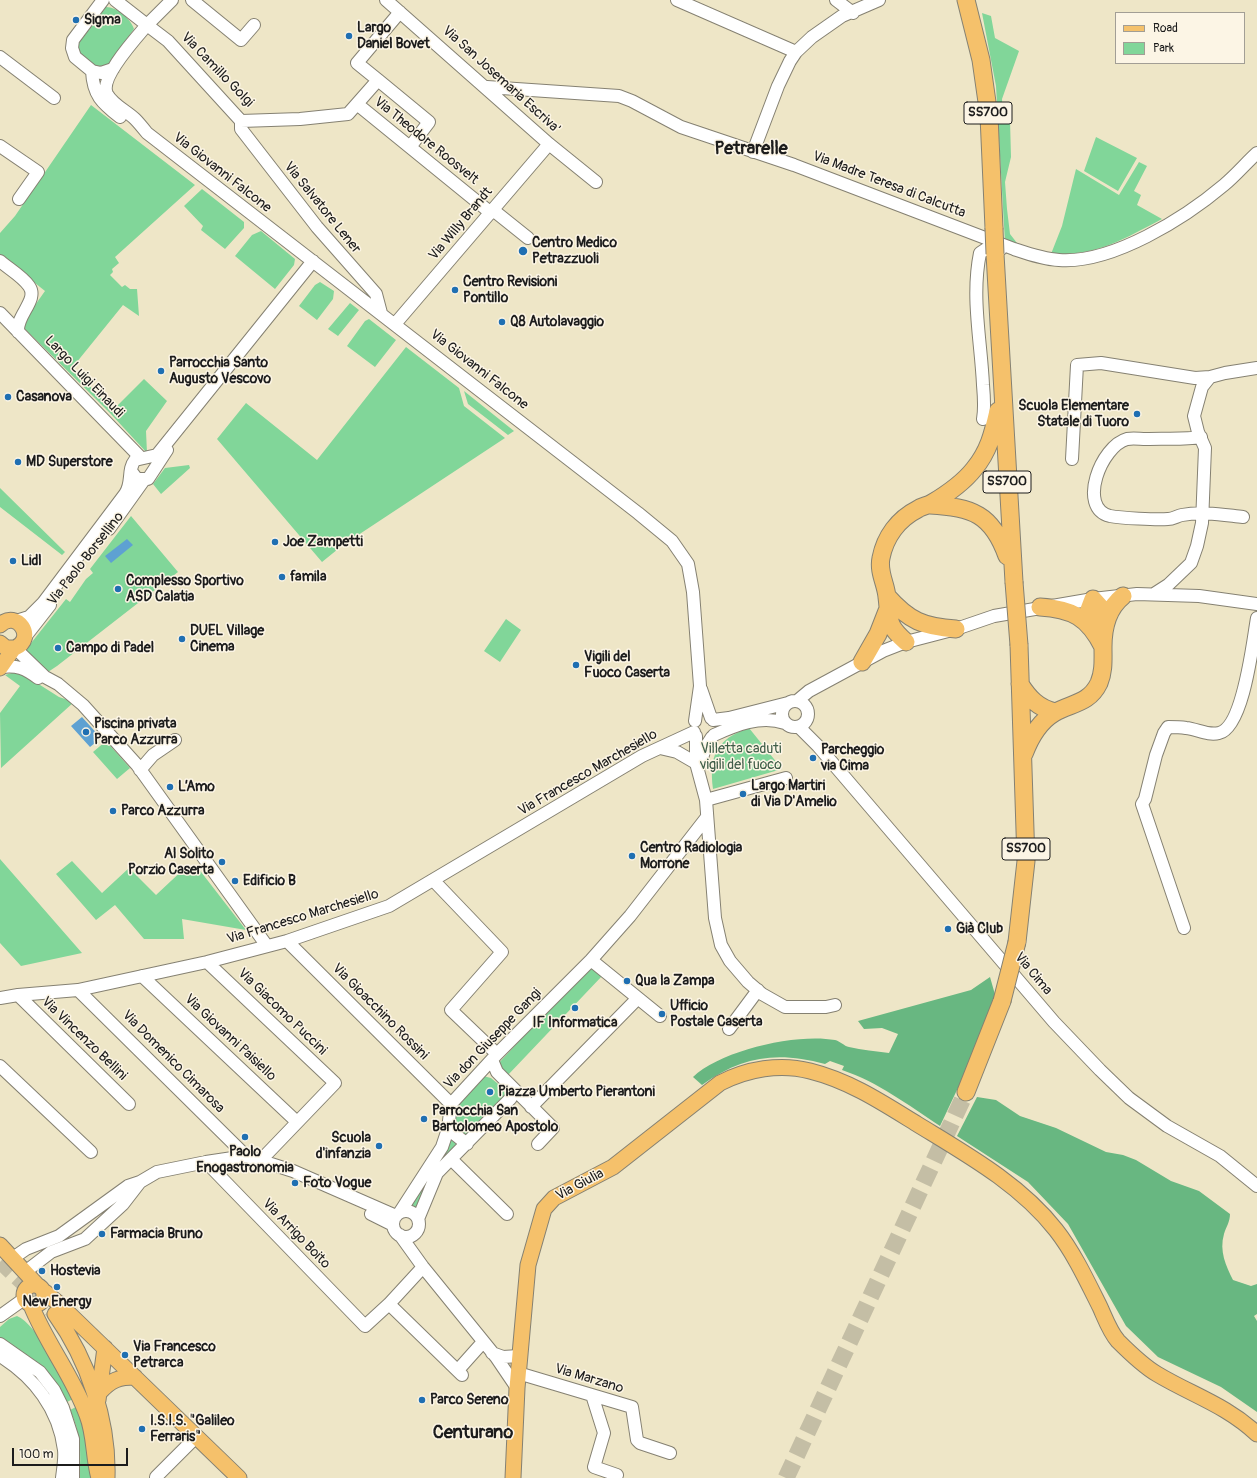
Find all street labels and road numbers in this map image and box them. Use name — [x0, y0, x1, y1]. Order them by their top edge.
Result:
street label: Via San Josemaria Escriva' — [439, 23, 563, 137]
street label: Via Camillo Golgi — [177, 29, 257, 111]
street label: Via Theodore Roosvelt — [370, 94, 482, 188]
road number: SS700 — [964, 102, 1012, 124]
street label: Via Giovanni Falcone — [169, 129, 275, 217]
street label: Via Madre Teresa di Calcutta — [810, 148, 968, 222]
street label: Via Salvatore Lener — [280, 159, 364, 257]
street label: Via Willy Brandt — [426, 184, 496, 264]
street label: Via Giovanni Falcone — [426, 326, 532, 414]
street label: Largo Luigi Einaudi — [41, 333, 127, 421]
road number: SS700 — [983, 471, 1031, 493]
street label: Via Paolo Borsellino — [44, 509, 128, 609]
street label: Via Francesco Marchesiello — [515, 726, 661, 820]
road number: SS700 — [1002, 838, 1050, 860]
street label: Via Francesco Marchesiello — [225, 886, 381, 948]
street label: Via Cima — [1010, 949, 1056, 999]
street label: Via Gioacchino Rossini — [328, 960, 432, 1064]
street label: Via Giacomo Puccini — [234, 965, 330, 1059]
street label: Via don Giuseppe Gangi — [441, 985, 545, 1093]
street label: Via Giovanni Paisiello — [181, 991, 279, 1085]
street label: Via Vincenzo Bellini — [38, 994, 130, 1084]
street label: Via Domenico Cimarosa — [118, 1007, 228, 1117]
street label: Via Giulia — [553, 1165, 607, 1205]
street label: Via Arrigo Boito — [258, 1196, 334, 1272]
street label: Via Marzano — [553, 1361, 625, 1397]

